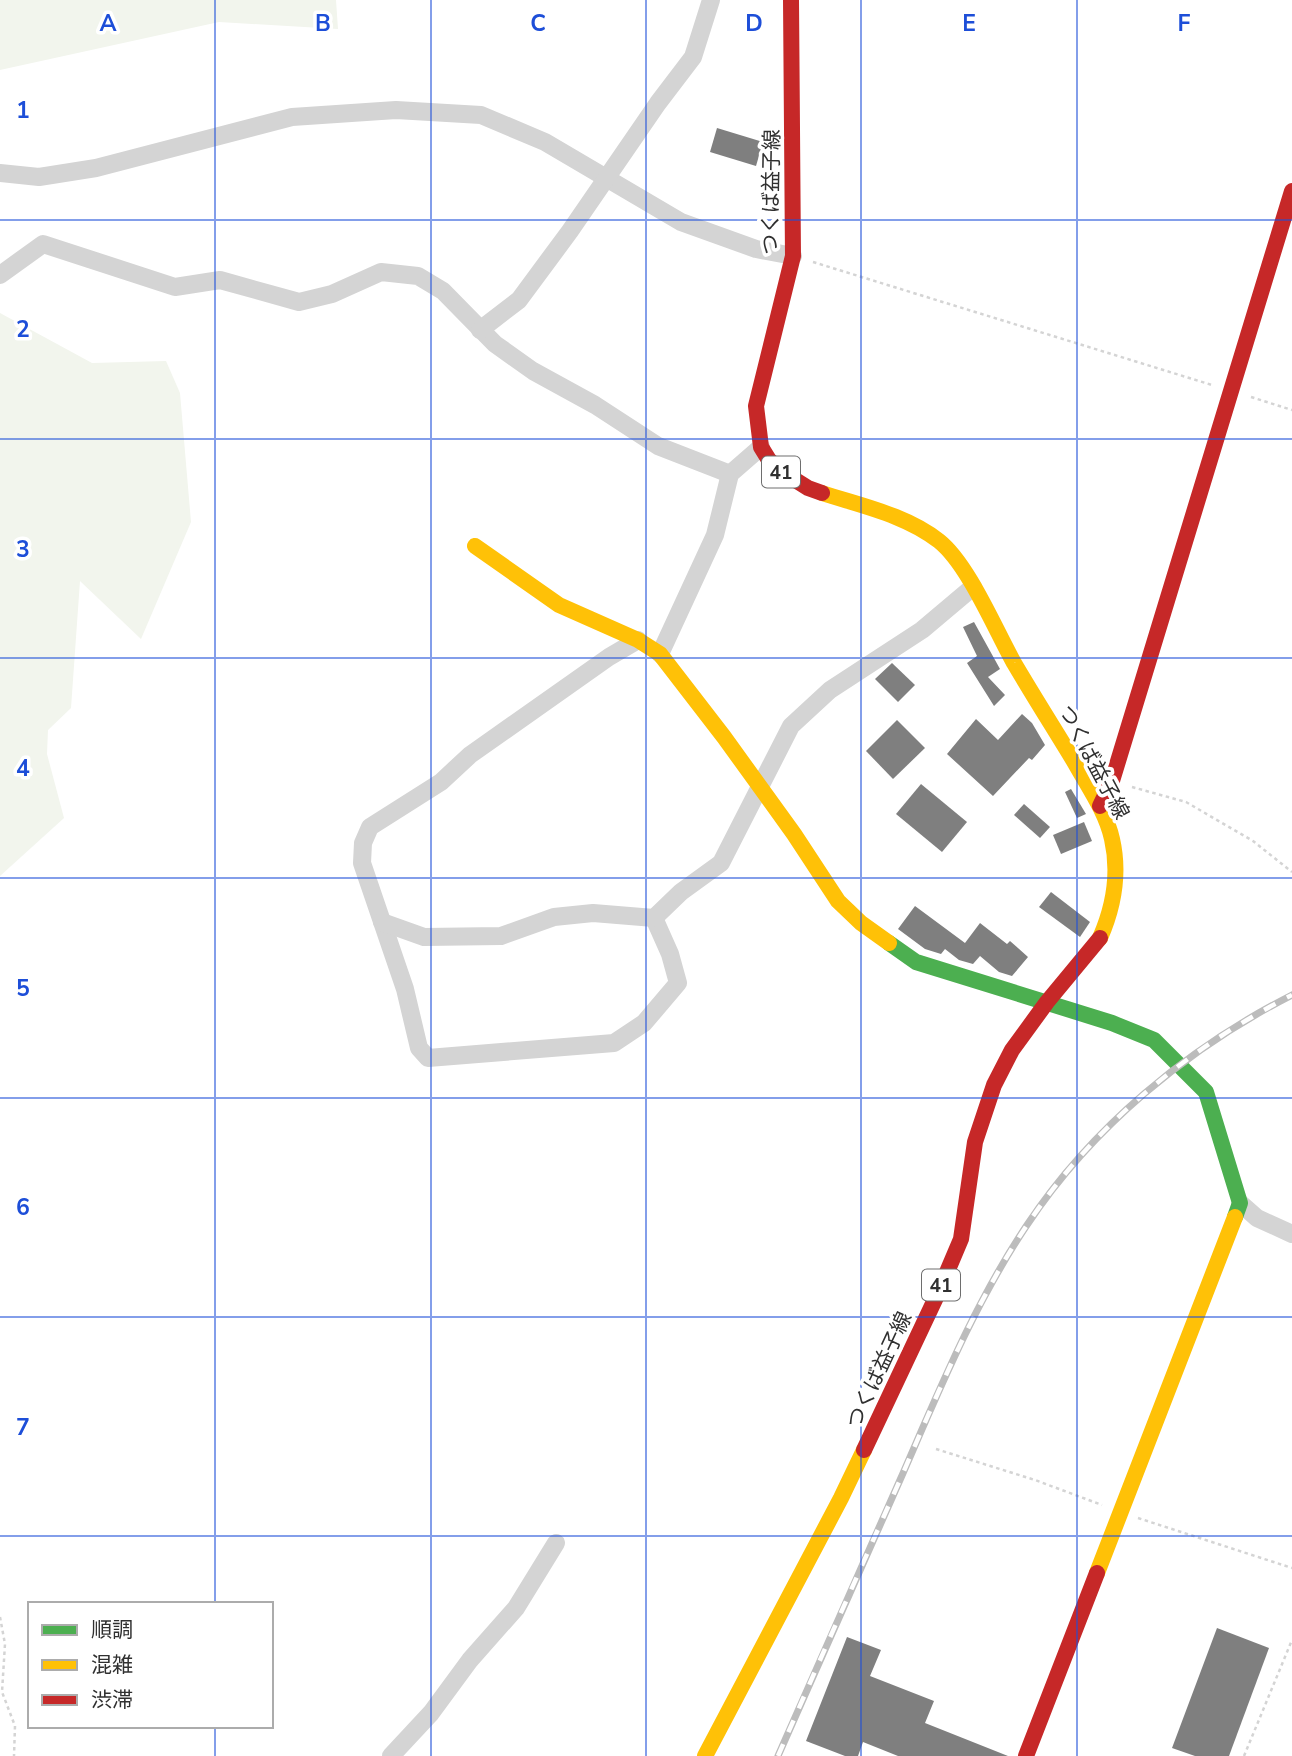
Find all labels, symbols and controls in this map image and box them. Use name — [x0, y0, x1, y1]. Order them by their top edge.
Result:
text: A — [99, 8, 117, 39]
text: B — [315, 8, 331, 39]
text: C — [530, 8, 546, 39]
text: D — [745, 8, 763, 39]
text: E — [962, 8, 976, 39]
text: F — [1178, 8, 1191, 39]
text: 1 — [16, 95, 30, 126]
street label: つくば益子線 — [756, 129, 786, 255]
text: 2 — [16, 314, 30, 345]
road number: 41 — [762, 457, 800, 488]
text: 3 — [16, 534, 30, 565]
street label: つくば益子線 — [1052, 700, 1136, 824]
text: 4 — [16, 753, 30, 784]
text: 5 — [16, 973, 30, 1004]
text: 6 — [16, 1192, 30, 1223]
road number: 41 — [922, 1270, 960, 1301]
street label: つくば益子線 — [840, 1307, 918, 1433]
text: 7 — [16, 1412, 30, 1443]
legend — [28, 1602, 273, 1728]
text: 順調 — [91, 1616, 133, 1644]
text: 混雑 — [91, 1651, 133, 1679]
text: 渋滞 — [91, 1686, 133, 1714]

